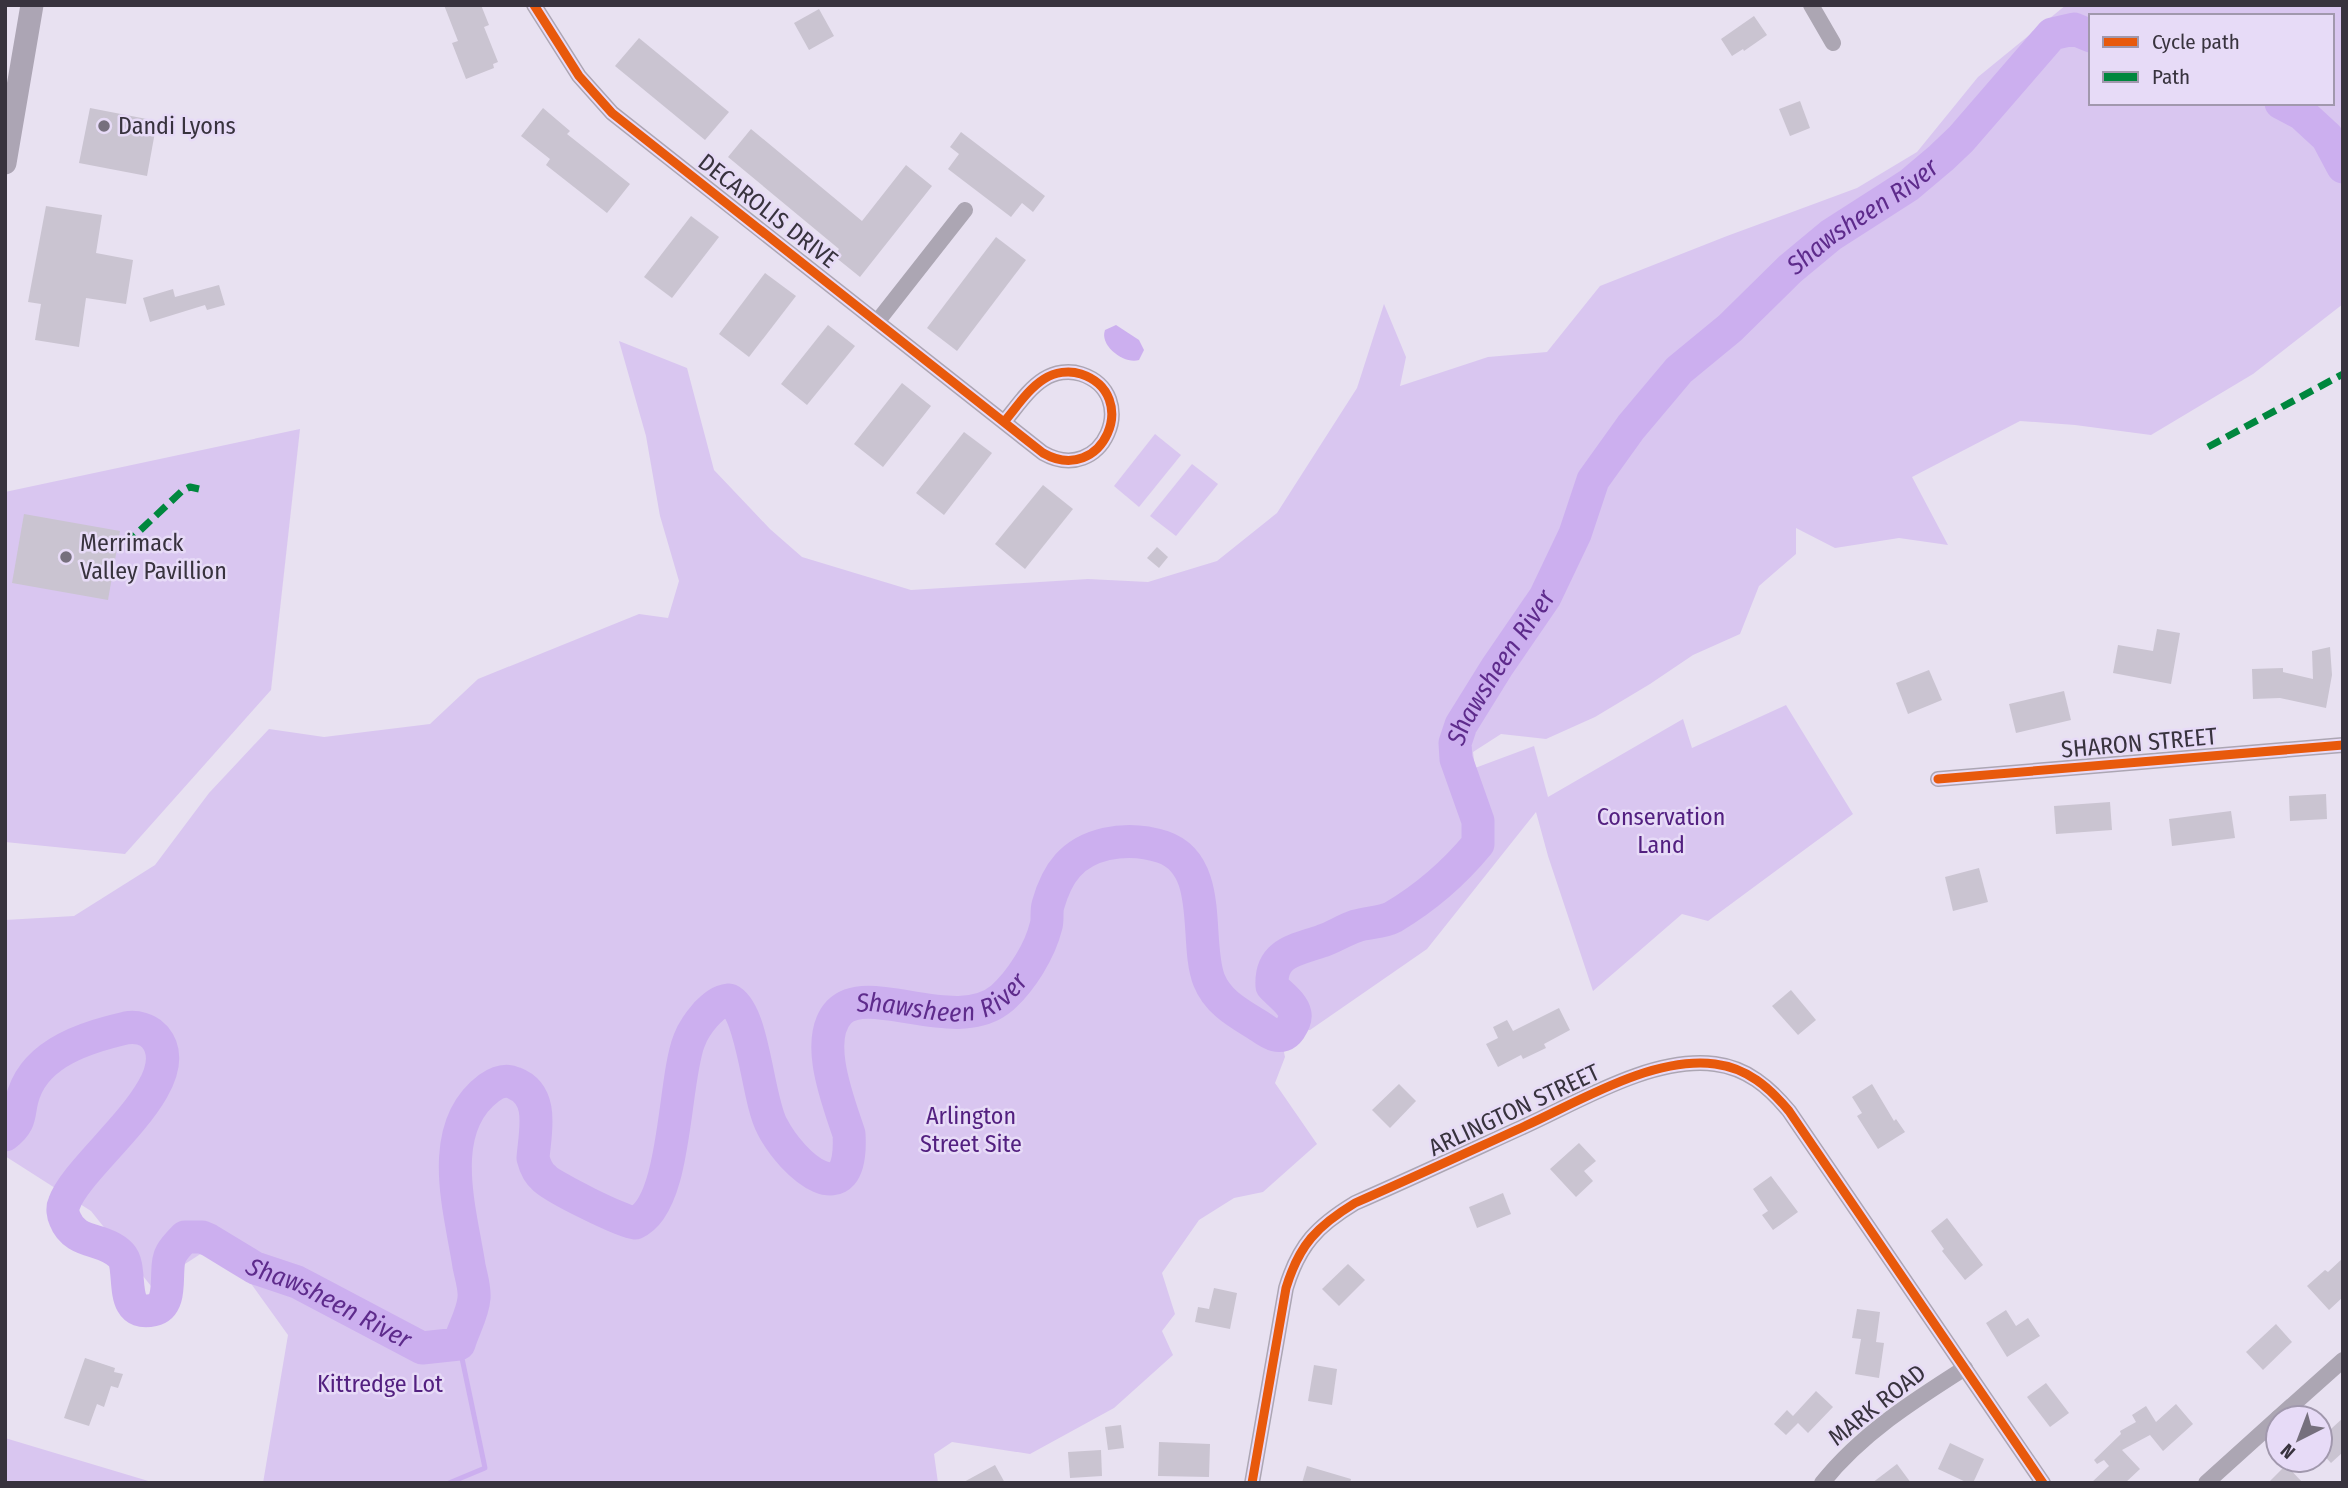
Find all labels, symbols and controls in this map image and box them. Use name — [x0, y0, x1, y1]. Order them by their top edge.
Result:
legend — [2089, 14, 2334, 105]
text: Cycle path — [2152, 29, 2240, 55]
text: Path — [2152, 64, 2190, 90]
place label: Dandi Lyons — [118, 112, 236, 140]
marker: Dandi Lyons — [96, 118, 112, 134]
street label: DECAROLIS DRIVE — [693, 148, 843, 274]
water label: Shawsheen River — [1780, 152, 1945, 282]
place label: Merrimack Valley Pavillion — [80, 529, 227, 585]
marker: Merrimack Valley Pavillion — [58, 549, 74, 565]
water label: Shawsheen River — [1440, 585, 1562, 750]
street label: SHARON STREET — [2060, 722, 2218, 764]
park label: Conservation Land — [1597, 803, 1725, 859]
water label: Shawsheen River — [854, 966, 1035, 1028]
street label: ARLINGTON STREET — [1424, 1058, 1604, 1162]
park label: Arlington Street Site — [920, 1102, 1022, 1158]
water label: Shawsheen River — [240, 1251, 417, 1356]
street label: MARK ROAD — [1823, 1358, 1931, 1452]
park label: Kittredge Lot — [317, 1370, 443, 1398]
north arrow — [2264, 1404, 2334, 1474]
text: N — [2276, 1439, 2300, 1464]

